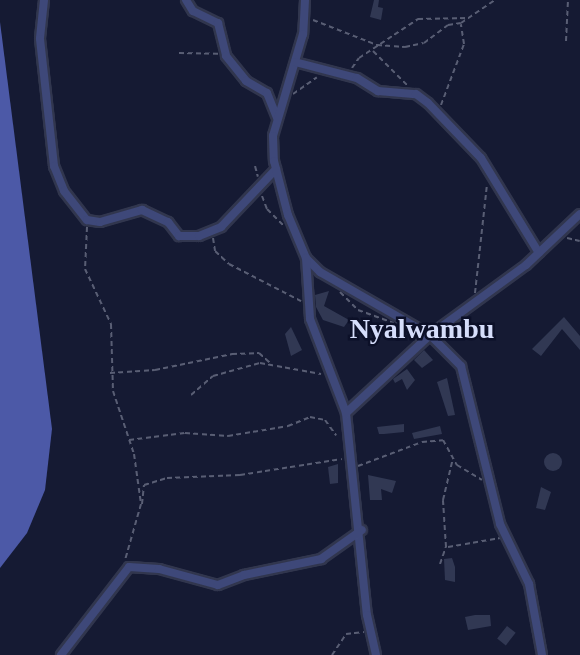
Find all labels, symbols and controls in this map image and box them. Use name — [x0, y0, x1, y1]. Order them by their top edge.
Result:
district label: Nyalwambu — [350, 312, 494, 346]

